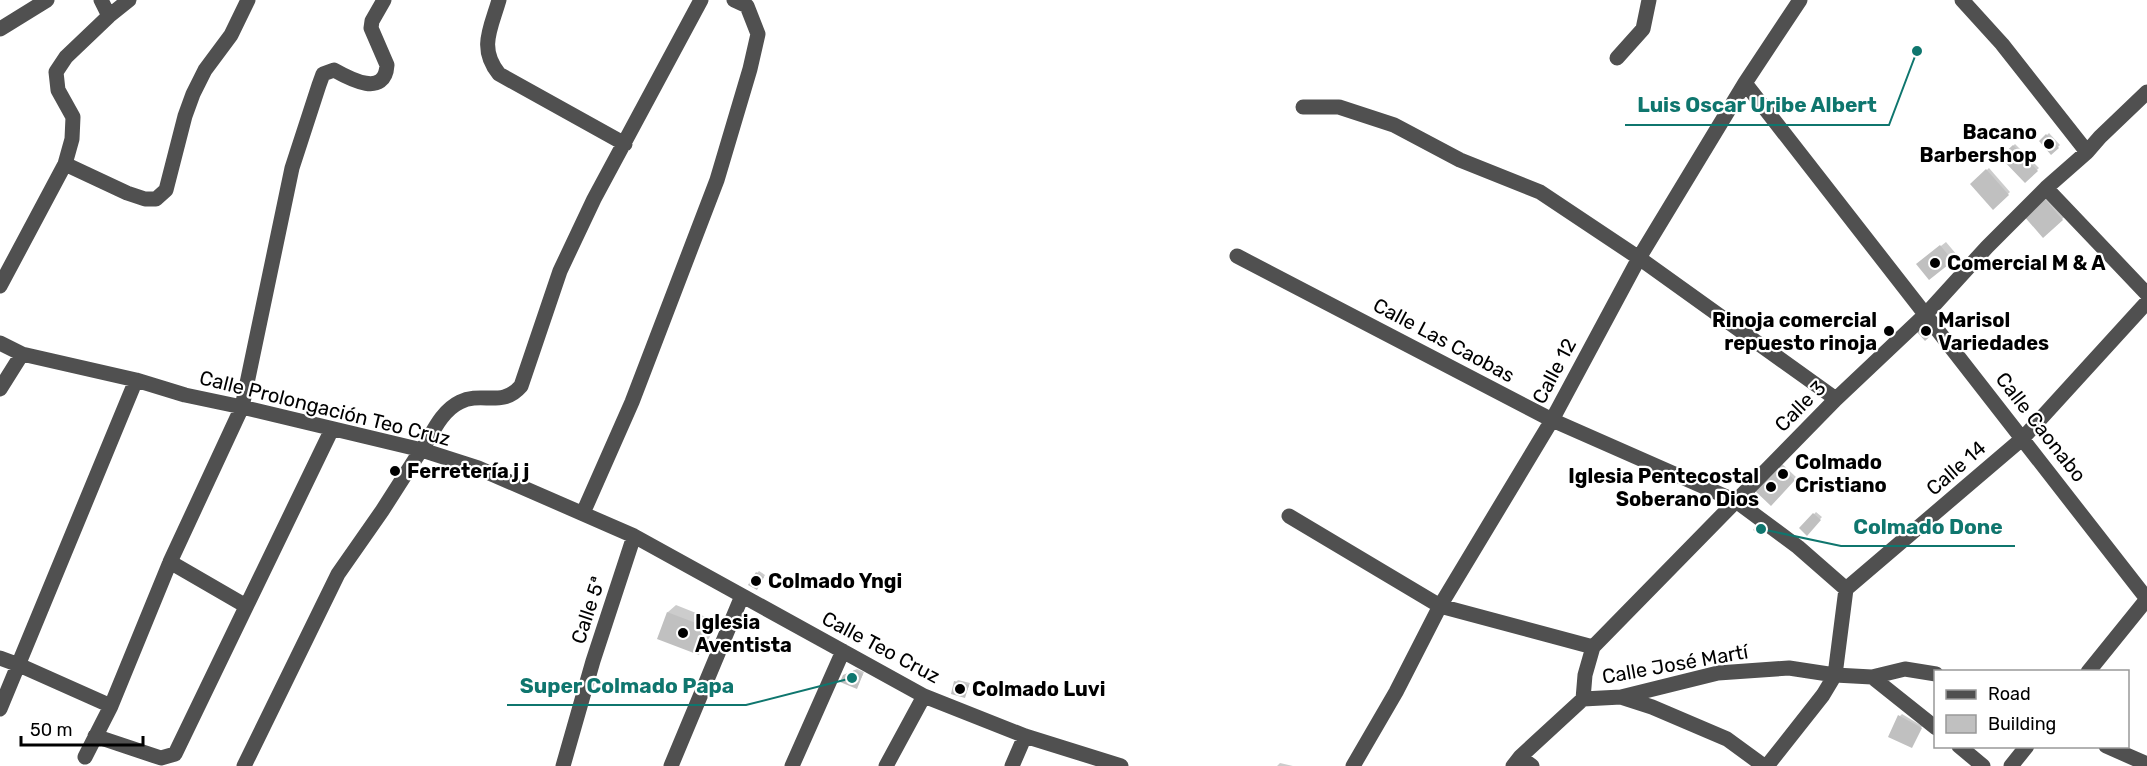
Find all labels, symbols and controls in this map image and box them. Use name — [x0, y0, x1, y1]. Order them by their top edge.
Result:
callout: Luis Oscar Uribe Albert — [1625, 86, 1889, 125]
text: Luis Oscar Uribe Albert — [1637, 92, 1877, 117]
place label: Bacano Barbershop — [1920, 120, 2037, 167]
marker: Bacano Barbershop — [2042, 137, 2056, 151]
place label: Comercial M & A — [1947, 251, 2106, 275]
marker: Comercial M & A — [1928, 256, 1942, 270]
street label: Calle Las Caobas — [1369, 293, 1519, 387]
place label: Rinoja comercial repuesto rinoja — [1712, 308, 1877, 355]
place label: Marisol Variedades — [1938, 308, 2049, 355]
marker: Rinoja comercial repuesto rinoja — [1882, 324, 1896, 338]
marker: Marisol Variedades — [1919, 324, 1933, 338]
street label: Calle 12 — [1527, 334, 1581, 408]
street label: Calle Prolongación Teo Cruz — [197, 365, 453, 451]
street label: Calle Caonabo — [1991, 367, 2091, 487]
street label: Calle 3 — [1770, 376, 1830, 436]
street label: Calle 14 — [1921, 436, 1991, 500]
place label: Colmado Cristiano — [1795, 450, 1887, 497]
place label: Ferretería j j — [407, 459, 529, 483]
marker: Ferretería j j — [388, 464, 402, 478]
place label: Iglesia Pentecostal Soberano Dios — [1568, 464, 1759, 511]
marker: Colmado Cristiano — [1776, 467, 1790, 481]
marker: Iglesia Pentecostal Soberano Dios — [1764, 480, 1778, 494]
callout: Colmado Done — [1841, 507, 2015, 546]
text: Colmado Done — [1853, 514, 2003, 539]
place label: Colmado Yngi — [768, 569, 902, 593]
street label: Calle 5ª — [566, 573, 610, 647]
marker: Colmado Yngi — [749, 574, 763, 588]
street label: Calle Teo Cruz — [818, 606, 944, 688]
place label: Iglesia Aventista — [695, 610, 792, 657]
marker: Iglesia Aventista — [676, 626, 690, 640]
street label: Calle José Martí — [1600, 639, 1751, 689]
callout: Super Colmado Papa — [507, 666, 746, 705]
legend — [1934, 670, 2129, 748]
text: Super Colmado Papa — [520, 673, 734, 698]
place label: Colmado Luvi — [972, 677, 1105, 701]
marker: Colmado Luvi — [953, 682, 967, 696]
text: Road — [1988, 683, 2031, 705]
scale bar — [21, 709, 142, 747]
text: Building — [1988, 713, 2056, 735]
text: 50 m — [30, 719, 73, 741]

